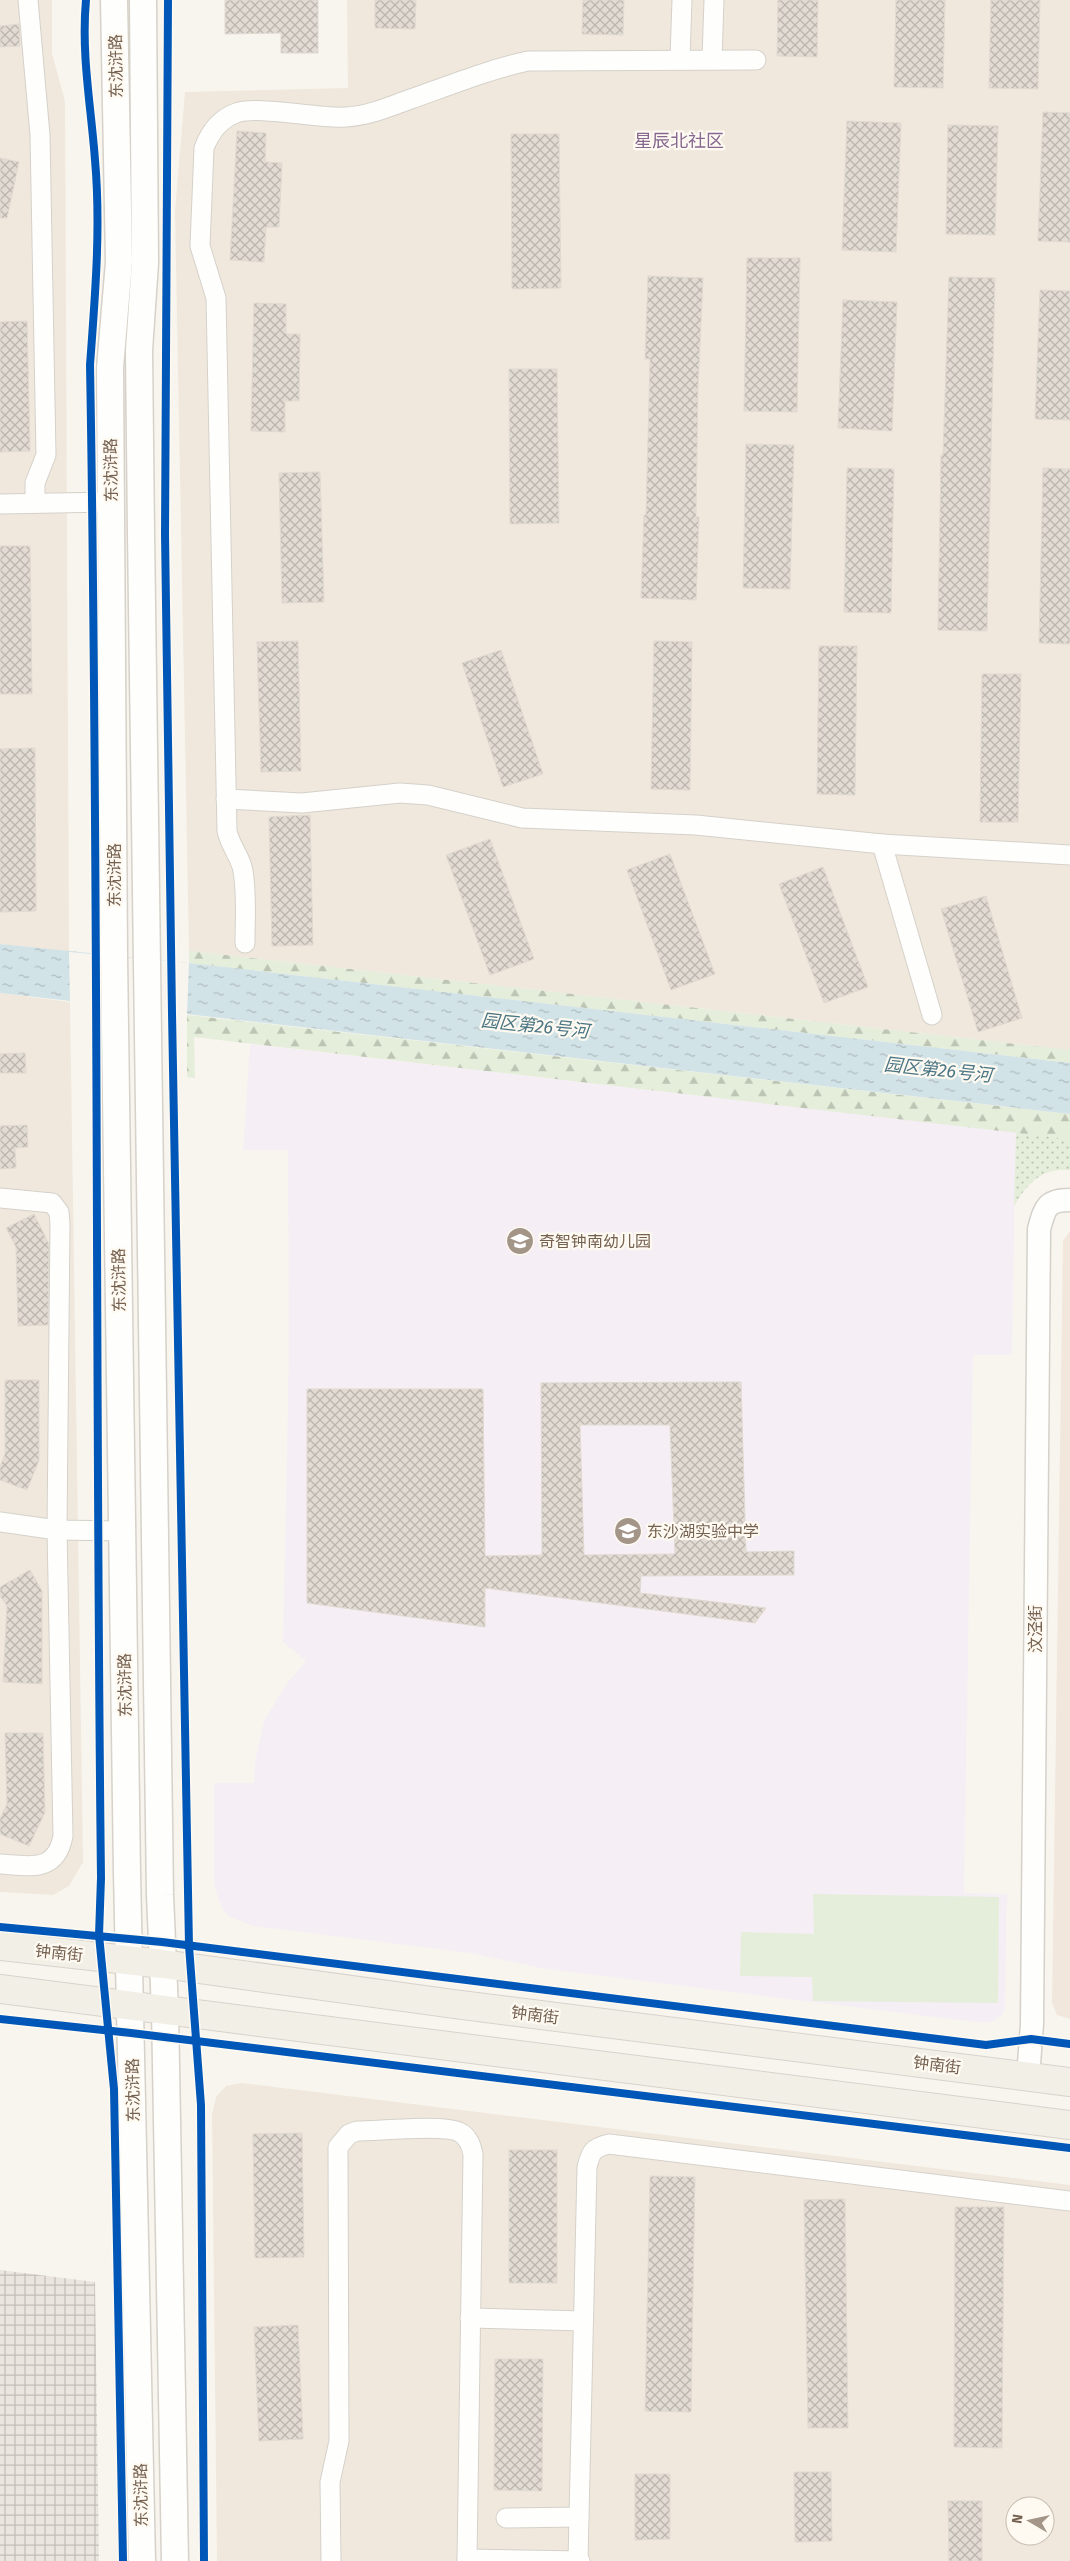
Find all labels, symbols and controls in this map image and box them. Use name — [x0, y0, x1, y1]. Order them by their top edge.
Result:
street label: 东沈浒路 — [106, 34, 126, 98]
district label: 星辰北社区 — [634, 130, 724, 152]
street label: 东沈浒路 — [101, 438, 121, 502]
street label: 东沈浒路 — [105, 843, 124, 907]
water label: 园区第26号河 — [480, 1009, 593, 1043]
water label: 园区第26号河 — [883, 1053, 996, 1087]
school or university icon: 奇智钟南幼儿园 — [505, 1226, 535, 1256]
place label: 奇智钟南幼儿园 — [539, 1232, 651, 1251]
street label: 东沈浒路 — [109, 1248, 129, 1312]
school or university icon: 东沙湖实验中学 — [613, 1516, 643, 1546]
place label: 东沙湖实验中学 — [647, 1522, 759, 1541]
street label: 汶泾街 — [1026, 1605, 1045, 1653]
street label: 东沈浒路 — [115, 1653, 135, 1717]
street label: 钟南街 — [34, 1941, 84, 1965]
street label: 钟南街 — [510, 2003, 560, 2027]
street label: 钟南街 — [912, 2053, 962, 2077]
street label: 东沈浒路 — [123, 2058, 143, 2122]
street label: 东沈浒路 — [131, 2463, 151, 2527]
north arrow — [1005, 2496, 1055, 2546]
text: N — [1009, 2513, 1027, 2525]

